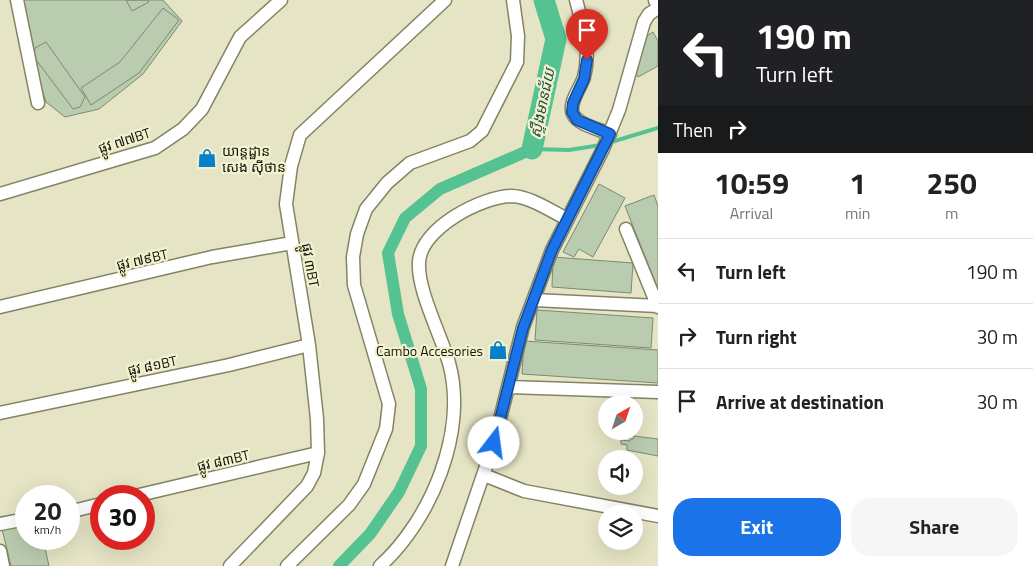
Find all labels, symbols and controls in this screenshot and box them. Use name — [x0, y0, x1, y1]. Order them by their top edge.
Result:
pin — [566, 9, 608, 60]
text: 190 m — [756, 9, 852, 63]
icon: arrive — [573, 16, 601, 44]
icon: left — [673, 20, 738, 85]
text: Turn left — [756, 57, 833, 91]
water label: ស្ទឹងមានជ័យ — [523, 64, 561, 140]
text: Then — [673, 115, 713, 144]
icon: right — [723, 115, 751, 143]
street label: ផ្លូវ ៧៧BT — [95, 121, 154, 160]
place label: យាន្ដដ្ឋាន សេង ស៊ីថាន — [222, 140, 286, 177]
shop icon: យាន្ដដ្ឋាន សេង ស៊ីថាន — [196, 147, 218, 169]
text: 10:59 — [714, 160, 789, 206]
text: 1 — [849, 160, 866, 206]
text: 250 — [927, 160, 977, 206]
text: Arrival — [730, 201, 773, 225]
text: min — [845, 201, 870, 225]
text: m — [945, 201, 958, 225]
street label: ផ្លូវ ៣BT — [295, 241, 325, 290]
street label: ផ្លូវ ៧៩BT — [114, 243, 171, 277]
icon: left — [673, 257, 701, 285]
text: Turn left — [716, 257, 786, 286]
text: 190 m — [966, 257, 1018, 286]
icon: right — [673, 322, 701, 350]
text: Turn right — [716, 322, 797, 351]
text: 30 m — [977, 322, 1018, 351]
shop icon: Cambo Accesories — [487, 339, 509, 361]
place label: Cambo Accesories — [376, 340, 483, 361]
street label: ផ្លូវ ៨១BT — [125, 349, 180, 383]
icon: arrive — [673, 387, 701, 415]
text: Arrive at destination — [716, 387, 884, 416]
text: 30 m — [977, 387, 1018, 416]
north arrow — [598, 395, 642, 440]
map controls — [598, 395, 643, 550]
position arrow — [467, 416, 519, 468]
street label: ផ្លូវ ៨៣BT — [195, 444, 252, 478]
button: sound — [598, 450, 643, 495]
speed limit sign: 30 — [90, 485, 155, 550]
text: 20 — [33, 492, 62, 530]
button: Exit — [673, 498, 841, 556]
button: Share — [851, 498, 1018, 556]
button: layers — [598, 505, 643, 550]
text: km/h — [34, 520, 61, 539]

